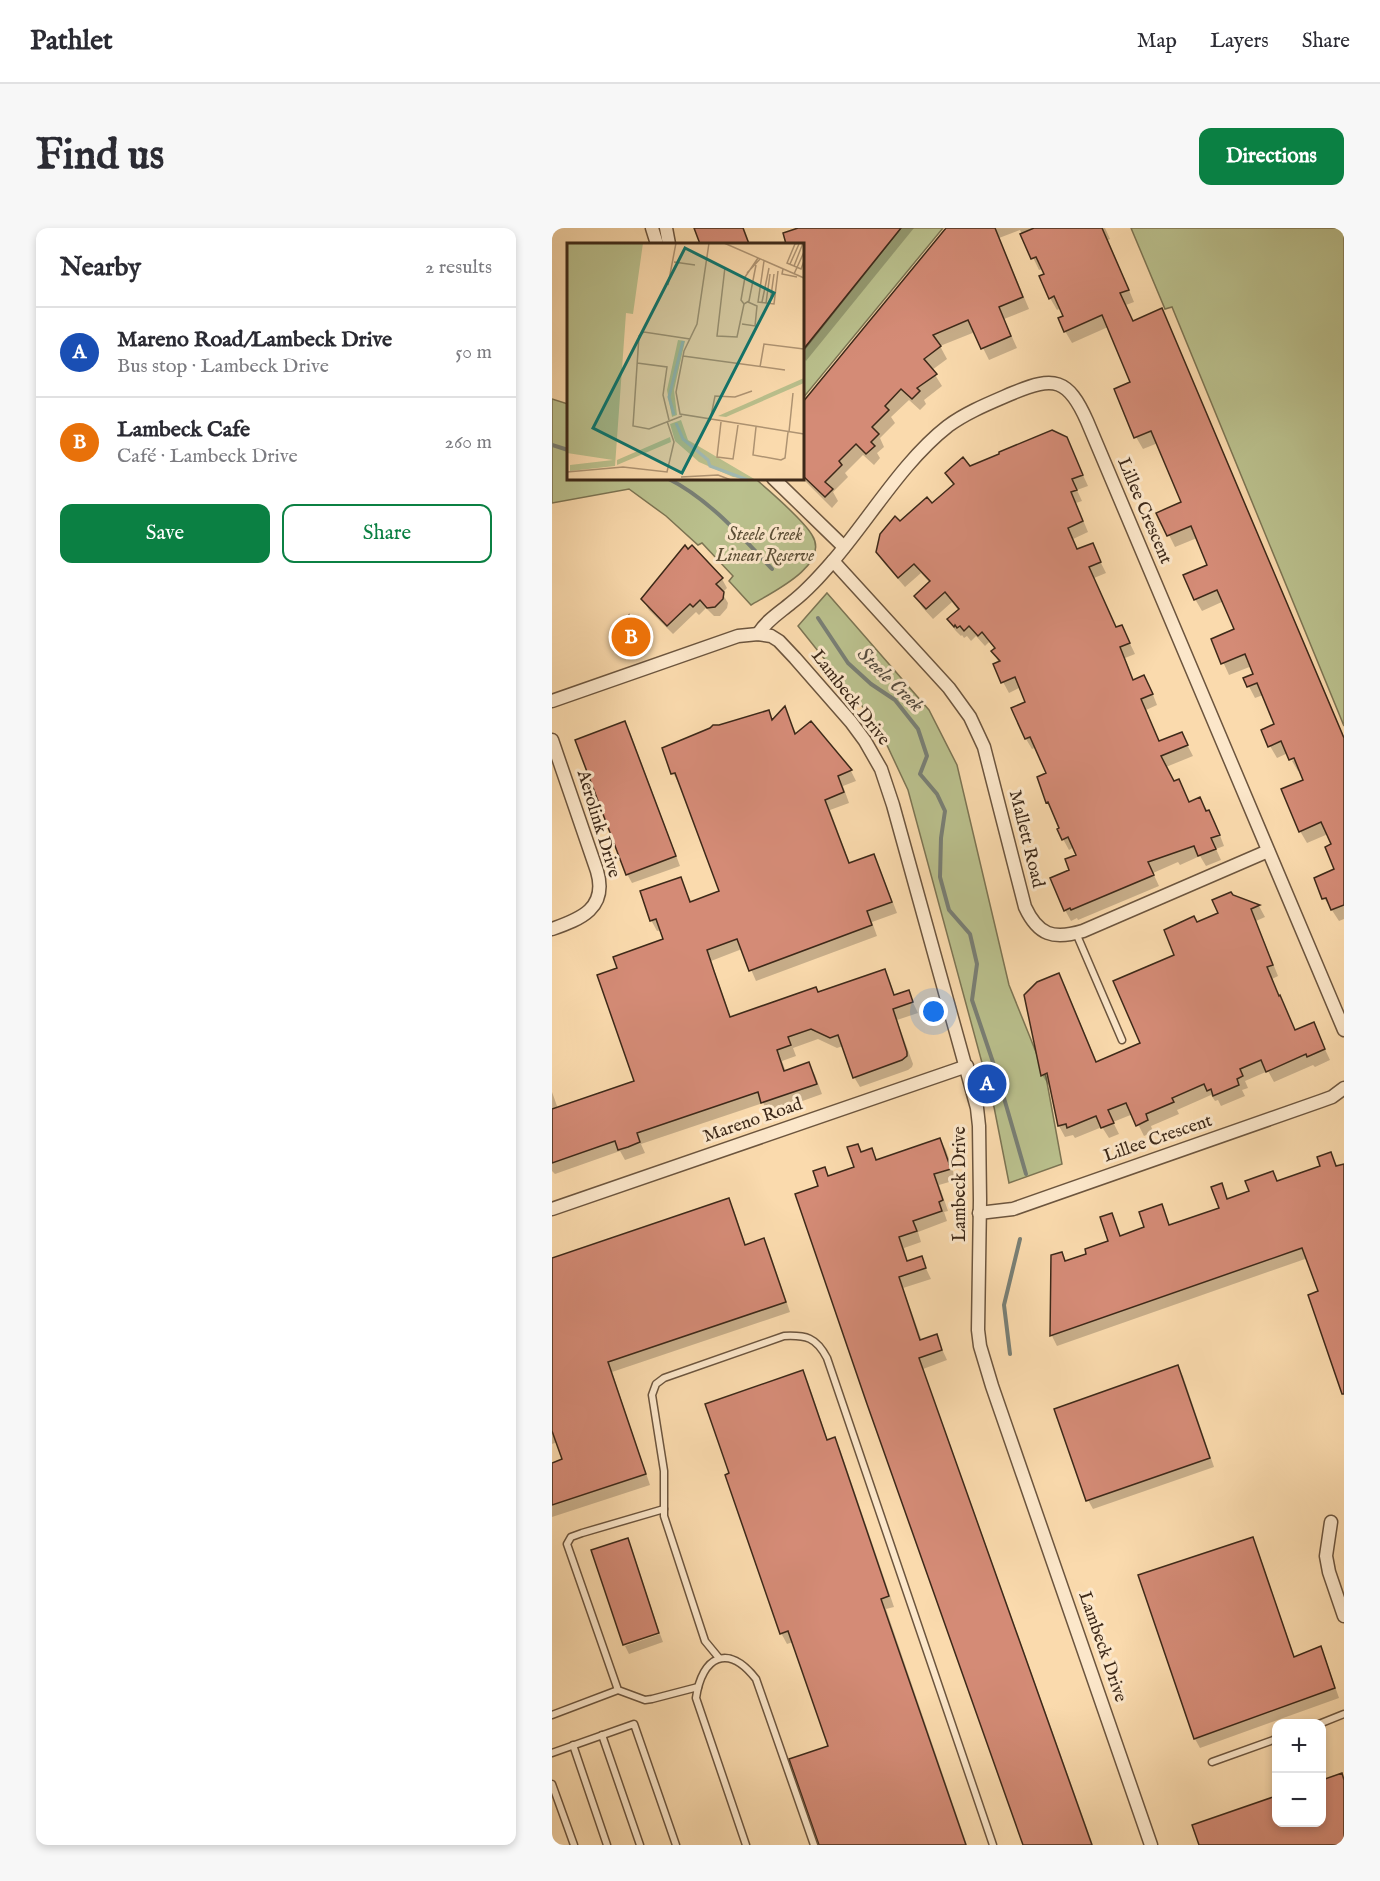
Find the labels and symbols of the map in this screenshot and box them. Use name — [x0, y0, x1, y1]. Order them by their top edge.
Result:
inset map — [567, 243, 804, 480]
street label: Lillee Crescent — [1111, 454, 1177, 568]
park label: Steele Creek Linear Reserve — [715, 524, 814, 568]
pin: B — [612, 614, 650, 660]
water label: Steele Creek — [851, 642, 929, 718]
street label: Lambeck Drive — [805, 645, 895, 751]
street label: Aerolink Drive — [570, 766, 625, 881]
street label: Mallett Road — [1003, 788, 1049, 891]
your location — [919, 997, 948, 1026]
pin: A — [968, 1062, 1006, 1106]
street label: Mareno Road — [700, 1093, 806, 1149]
street label: Lillee Crescent — [1101, 1110, 1215, 1168]
street label: Lambeck Drive — [949, 1126, 972, 1242]
street label: Lambeck Drive — [1072, 1589, 1132, 1705]

